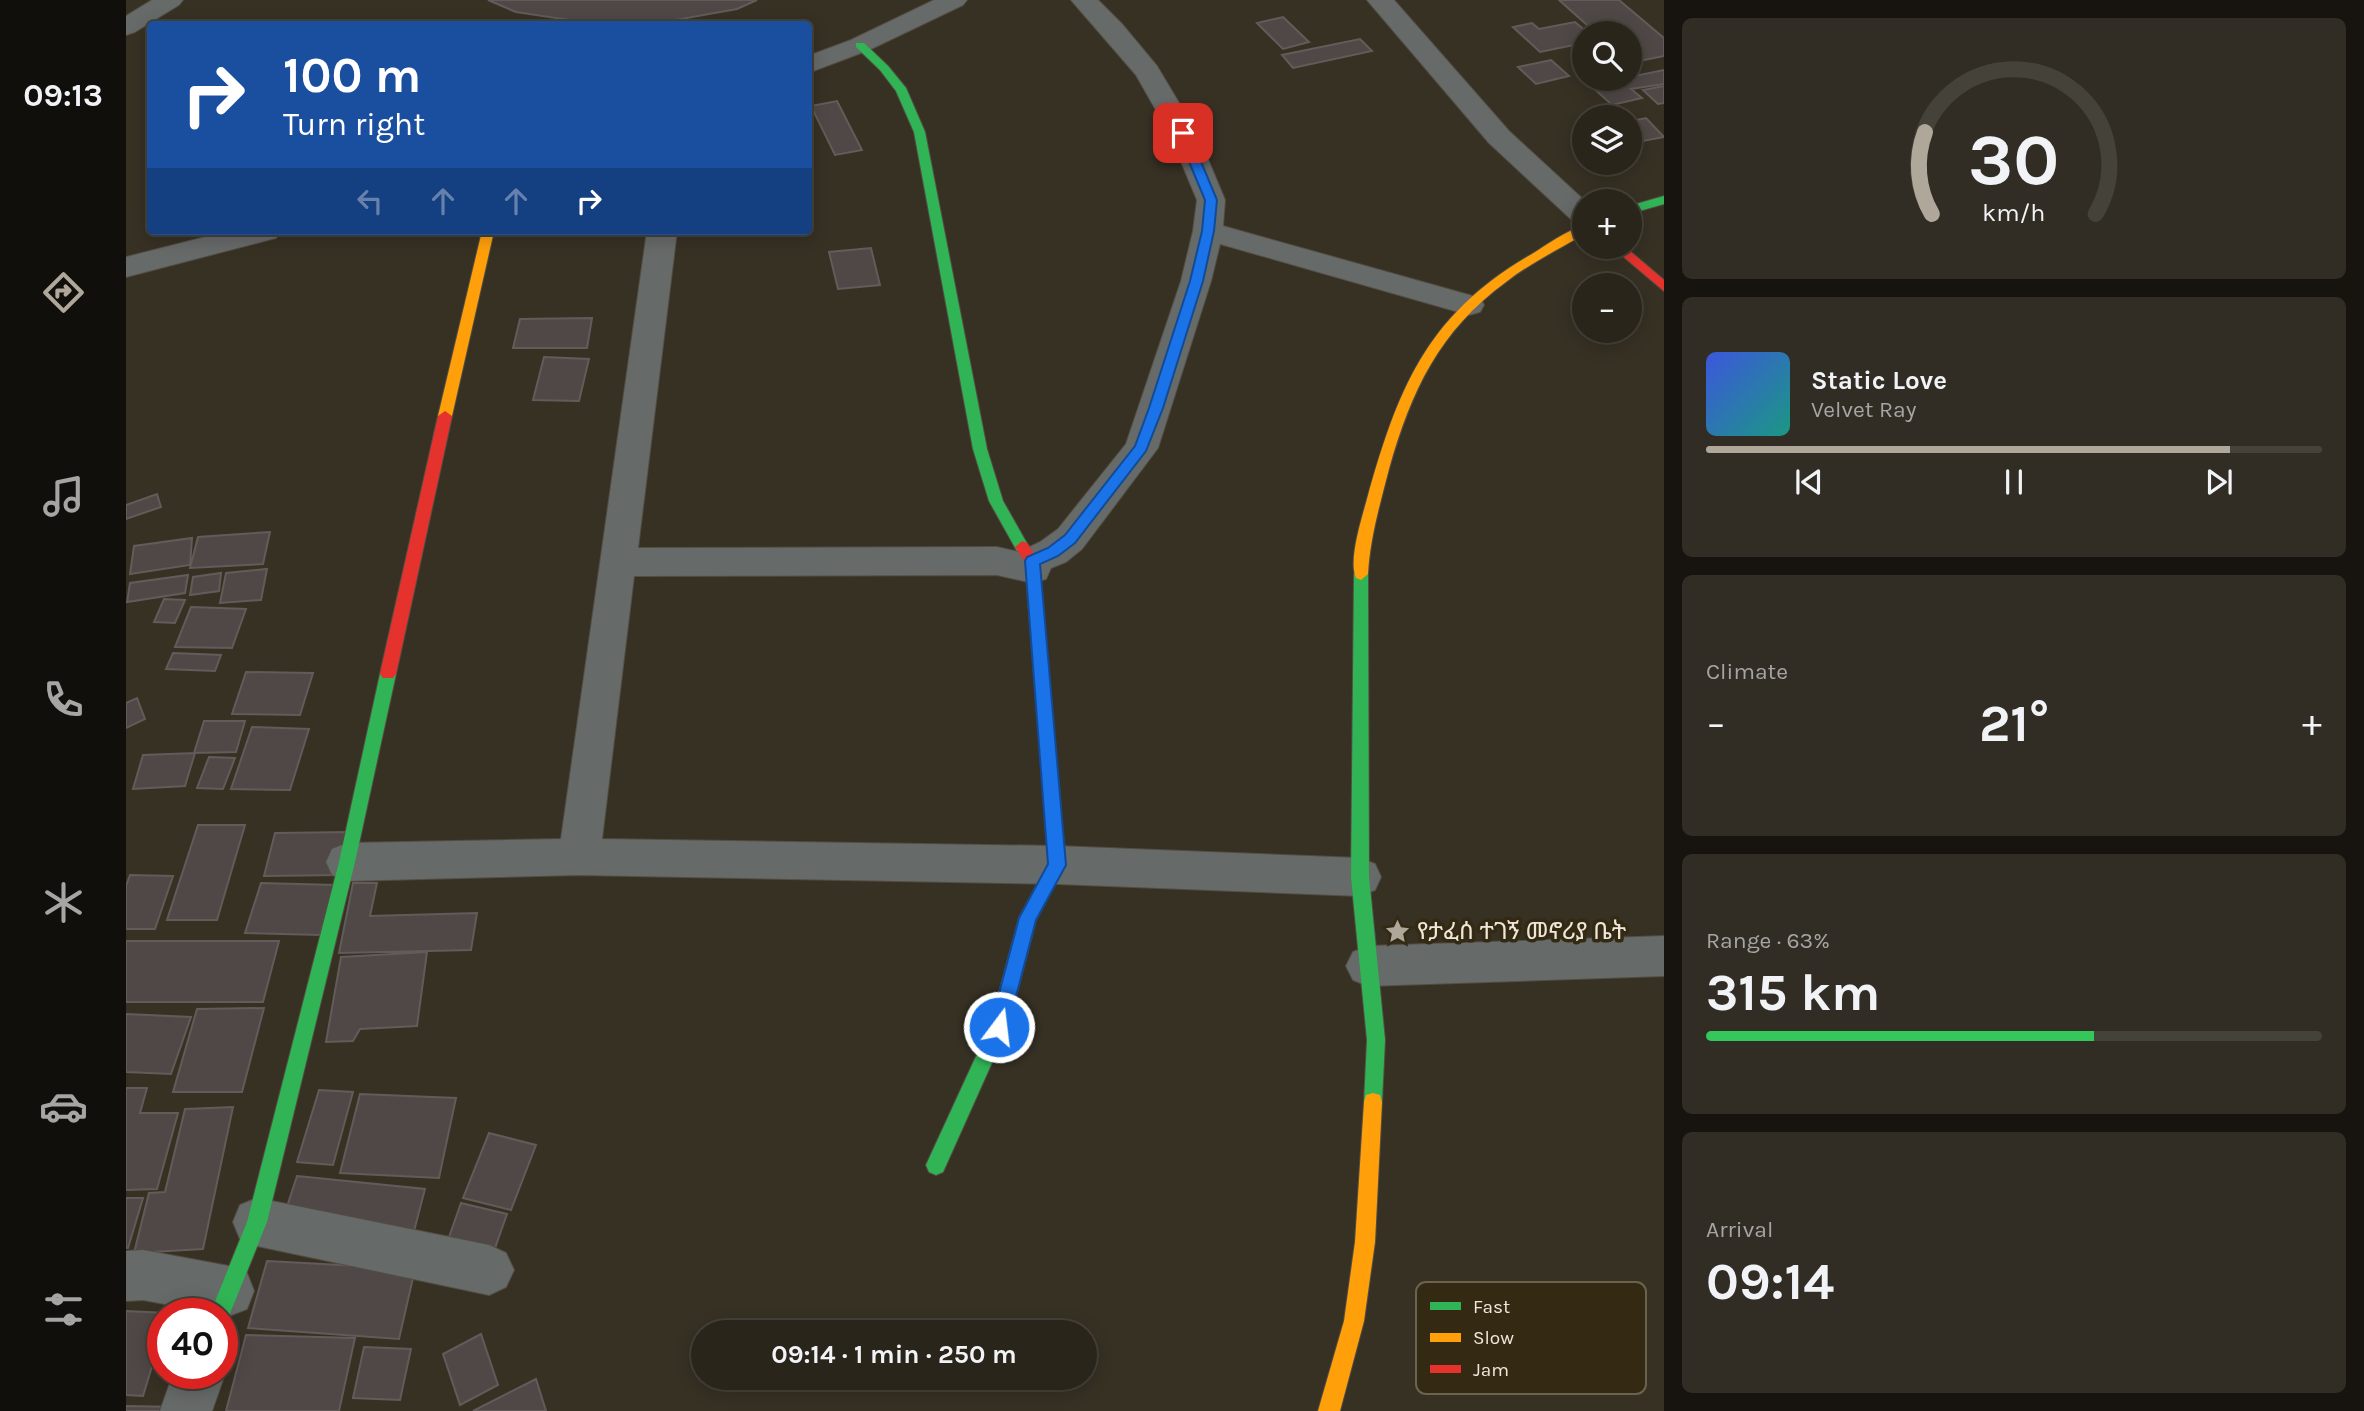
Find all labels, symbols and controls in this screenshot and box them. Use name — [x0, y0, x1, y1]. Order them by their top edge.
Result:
map controls — [1572, 21, 1642, 343]
button: search — [1572, 21, 1642, 91]
text: 100 m — [283, 47, 421, 104]
icon: right — [168, 49, 259, 140]
text: 09:13 — [23, 77, 103, 114]
pin — [1153, 103, 1213, 163]
button: layers — [1572, 105, 1642, 175]
text: Turn right — [283, 106, 425, 143]
icon: arrive — [1164, 114, 1202, 152]
text: 30 — [1968, 118, 2060, 203]
icon: left — [351, 182, 389, 220]
icon: ahead — [424, 182, 462, 220]
icon: ahead — [497, 182, 535, 220]
icon: right — [570, 182, 608, 220]
button: + — [1572, 189, 1642, 259]
text: km/h — [1982, 198, 2046, 227]
icon: directions — [39, 268, 88, 317]
button: − — [1572, 273, 1642, 343]
text: Static Love — [1811, 365, 1947, 396]
text: Velvet Ray — [1811, 396, 1916, 423]
icon: previous — [1790, 463, 1828, 501]
icon: pause — [1995, 463, 2033, 501]
icon: next — [2200, 463, 2238, 501]
icon: music — [39, 472, 88, 521]
text: Climate — [1706, 658, 1788, 685]
icon: phone — [39, 675, 88, 724]
text: 21° — [1979, 693, 2049, 754]
text: − — [1706, 701, 1726, 746]
text: + — [2302, 701, 2322, 746]
icon: climate — [39, 878, 88, 927]
place icon: የታፈሰ ተገኝ መኖሪያ ቤት — [1383, 917, 1411, 945]
place label: የታፈሰ ተገኝ መኖሪያ ቤት — [1417, 917, 1627, 945]
text: Range · 63% — [1706, 927, 1830, 954]
text: 315 km — [1706, 962, 1880, 1023]
position arrow — [962, 990, 1036, 1064]
icon: car — [39, 1082, 88, 1131]
text: Arrival — [1706, 1216, 1773, 1243]
text: 09:14 — [1706, 1251, 1834, 1312]
legend — [1416, 1282, 1646, 1394]
icon: filters — [39, 1285, 88, 1334]
text: Fast — [1473, 1296, 1510, 1318]
speed limit sign: 40 — [147, 1298, 238, 1389]
text: Slow — [1473, 1327, 1514, 1349]
text: 09:14 · 1 min · 250 m — [771, 1339, 1017, 1370]
text: Jam — [1473, 1359, 1509, 1381]

